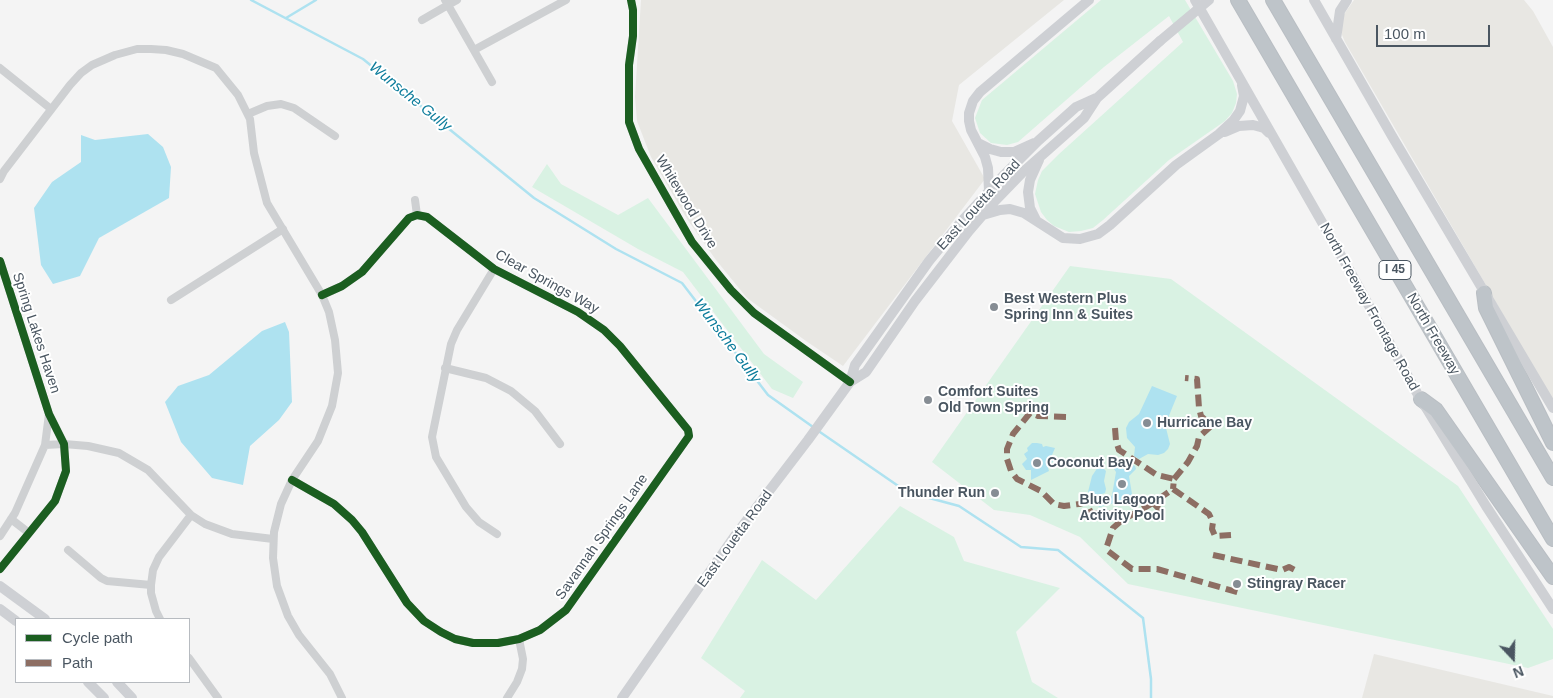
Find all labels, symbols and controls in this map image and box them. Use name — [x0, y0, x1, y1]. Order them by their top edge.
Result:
scale bar — [1378, 15, 1492, 47]
text: 100 m — [1384, 25, 1426, 42]
water label: Wunsche Gully — [365, 58, 455, 136]
street label: Whitewood Drive — [652, 152, 720, 252]
street label: East Louetta Road — [934, 156, 1024, 254]
street label: North Freeway Frontage Road — [1316, 220, 1422, 394]
street label: Clear Springs Way — [492, 246, 602, 318]
road number: I 45 — [1379, 260, 1411, 280]
street label: Spring Lakes Haven — [9, 270, 63, 396]
street label: North Freeway — [1403, 290, 1463, 378]
place label: Best Western Plus Spring Inn & Suites — [1004, 291, 1133, 324]
water label: Wunsche Gully — [689, 295, 765, 387]
marker: Best Western Plus Spring Inn & Suites — [988, 301, 1000, 313]
place label: Comfort Suites Old Town Spring — [938, 384, 1049, 417]
marker: Comfort Suites Old Town Spring — [922, 394, 934, 406]
place label: Hurricane Bay — [1157, 415, 1252, 431]
marker: Hurricane Bay — [1141, 417, 1153, 429]
place label: Coconut Bay — [1047, 455, 1133, 471]
marker: Coconut Bay — [1031, 457, 1043, 469]
street label: Savannah Springs Lane — [552, 471, 652, 603]
marker: Blue Lagoon Activity Pool — [1116, 478, 1128, 490]
place label: Thunder Run — [898, 485, 985, 501]
street label: East Louetta Road — [694, 487, 776, 591]
marker: Thunder Run — [989, 487, 1001, 499]
place label: Blue Lagoon Activity Pool — [1080, 492, 1164, 524]
place label: Stingray Racer — [1247, 576, 1346, 592]
marker: Stingray Racer — [1231, 578, 1243, 590]
legend — [15, 618, 190, 683]
text: Cycle path — [62, 629, 133, 646]
north arrow — [1488, 633, 1538, 683]
text: Path — [62, 654, 93, 671]
text: N — [1511, 663, 1526, 681]

